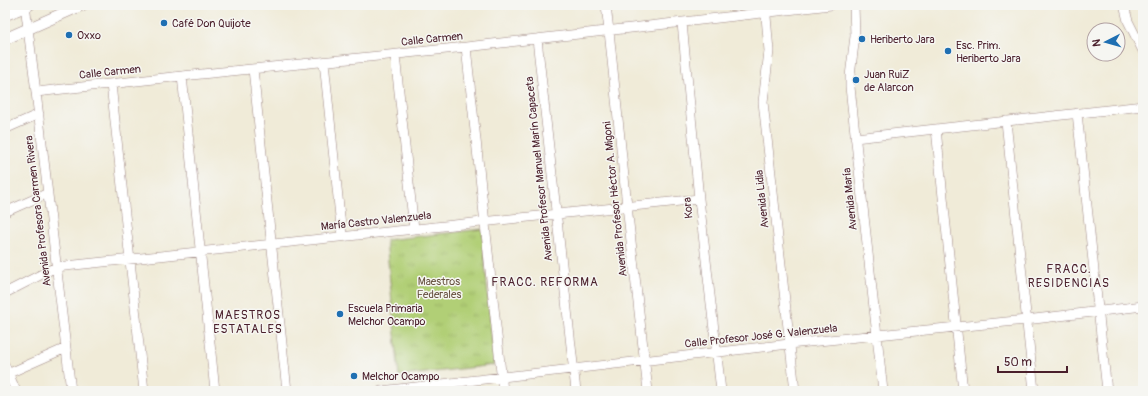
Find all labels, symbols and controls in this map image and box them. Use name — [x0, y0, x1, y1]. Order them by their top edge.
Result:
place label: Café Don Quijote — [172, 17, 251, 30]
marker: Café Don Quijote — [159, 18, 169, 28]
north arrow — [1086, 22, 1126, 62]
place label: Oxxo — [77, 29, 101, 42]
street label: Calle Carmen — [400, 29, 464, 49]
marker: Oxxo — [64, 30, 74, 40]
place label: Heriberto Jara — [870, 33, 935, 46]
marker: Heriberto Jara — [857, 34, 867, 44]
text: N — [1090, 38, 1103, 47]
place label: Esc. Prim. Heriberto Jara — [956, 39, 1021, 65]
marker: Esc. Prim. Heriberto Jara — [943, 46, 953, 56]
street label: Calle Carmen — [78, 62, 142, 82]
place label: Juan RuiZ de Alarcon — [864, 68, 914, 94]
marker: Juan RuiZ de Alarcon — [851, 75, 861, 85]
street label: Avenida Profesor Manuel Marín Capaceta — [523, 76, 555, 262]
street label: Avenida Profesor Héctor A. Migoni — [600, 121, 630, 277]
street label: Avenida Profesora Carmen Rivera — [22, 135, 54, 287]
street label: Avenida María — [840, 167, 860, 231]
street label: Avenida Lidia — [752, 169, 772, 229]
street label: Kora — [680, 197, 696, 219]
street label: María Castro Valenzuela — [320, 209, 432, 233]
district label: FRACC. RESIDENCIAS — [1028, 262, 1110, 291]
park label: Maestros Federales — [417, 275, 461, 301]
district label: FRACC. REFORMA — [491, 275, 599, 290]
place label: Escuela Primaria Melchor Ocampo — [348, 302, 426, 328]
district label: MAESTROS ESTATALES — [213, 308, 283, 337]
marker: Escuela Primaria Melchor Ocampo — [335, 309, 345, 319]
street label: Calle Profesor José G. Valenzuela — [684, 322, 838, 350]
scale bar — [998, 348, 1067, 374]
text: 50 m — [1004, 355, 1032, 370]
place label: Melchor Ocampo — [362, 370, 440, 383]
marker: Melchor Ocampo — [349, 371, 359, 381]

